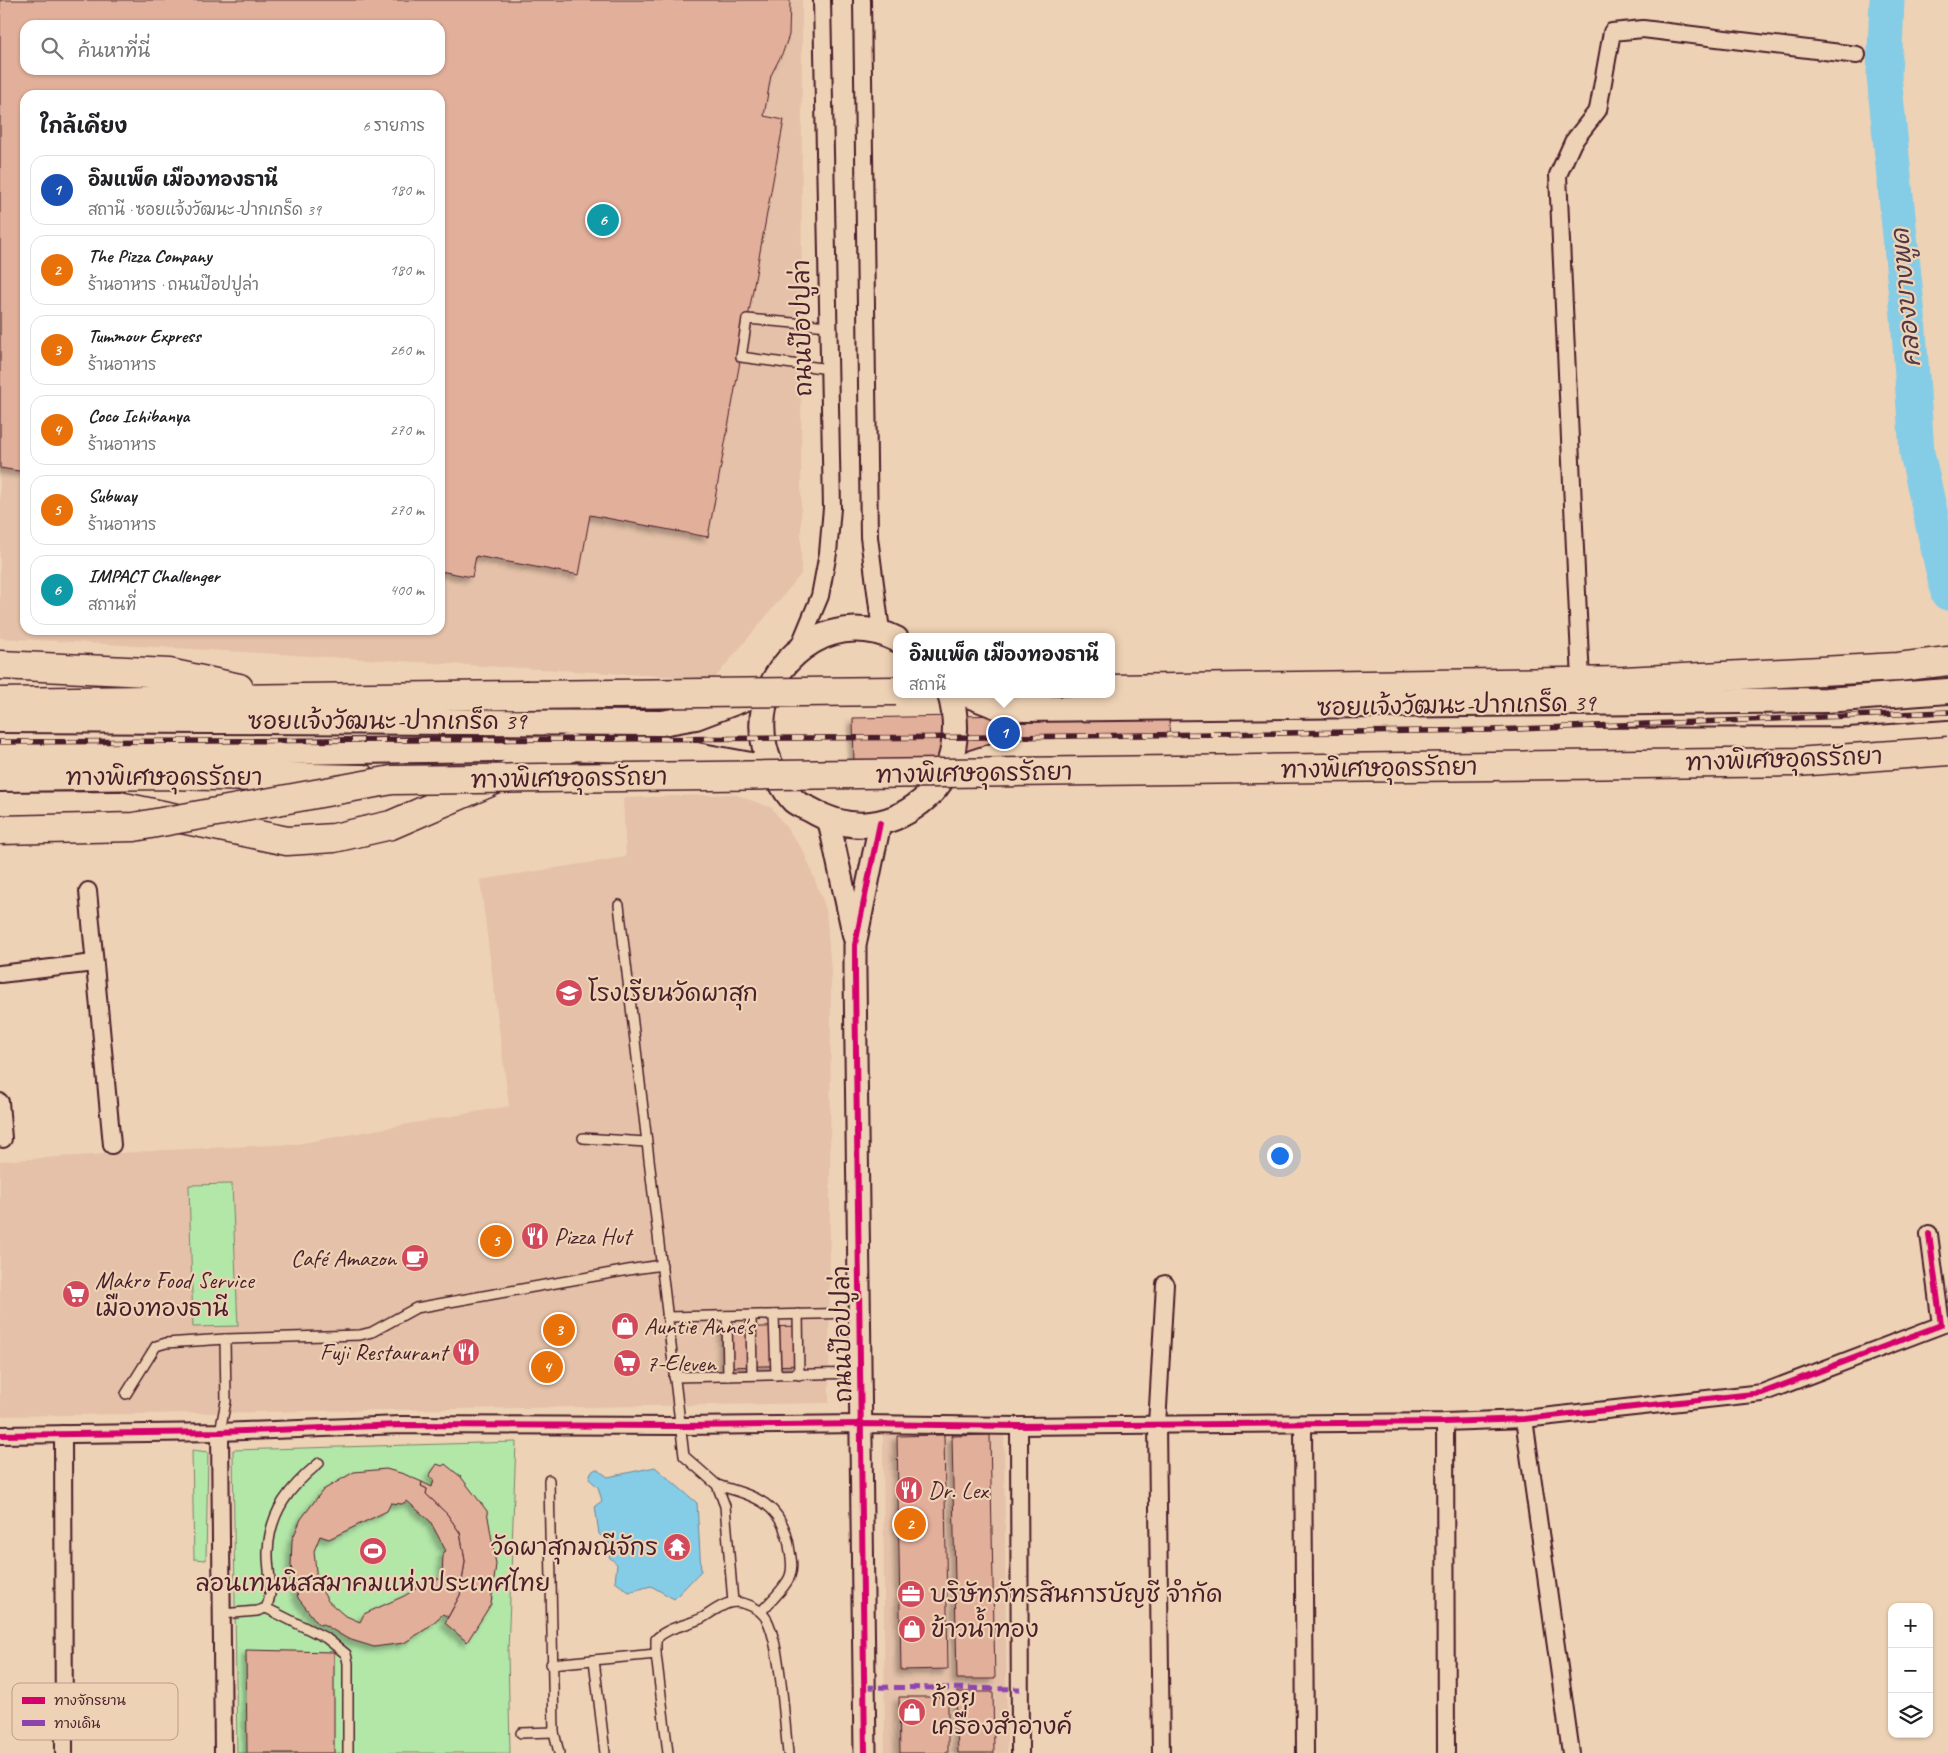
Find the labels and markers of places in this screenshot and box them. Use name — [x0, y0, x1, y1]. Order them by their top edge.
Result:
pin: 6 — [587, 201, 619, 239]
pin: 1 — [988, 714, 1020, 752]
place label: โรงเรียนวัดผาสุก — [588, 977, 758, 1011]
school or university icon: โรงเรียนวัดผาสุก — [554, 978, 584, 1008]
restaurant icon: Pizza Hut — [520, 1221, 550, 1251]
place label: Pizza Hut — [554, 1221, 634, 1251]
pin: 5 — [480, 1222, 512, 1260]
place label: Café Amazon — [291, 1243, 397, 1273]
cafe icon: Café Amazon — [400, 1243, 430, 1273]
place label: Makro Food Service เมืองทองธานี — [95, 1265, 256, 1323]
supermarket icon: Makro Food Service เมืองทองธานี — [61, 1279, 91, 1309]
pin: 3 — [543, 1311, 575, 1349]
shop icon: Auntie Anne's — [610, 1311, 640, 1341]
place label: Auntie Anne's — [644, 1311, 757, 1341]
place label: Fuji Restaurant — [320, 1337, 450, 1367]
restaurant icon: Fuji Restaurant — [451, 1337, 481, 1367]
pin: 4 — [531, 1348, 563, 1386]
supermarket icon: 7-Eleven — [612, 1348, 642, 1378]
place label: 7-Eleven — [646, 1348, 717, 1378]
restaurant icon: Dr. Lex — [894, 1475, 924, 1505]
place label: Dr. Lex — [928, 1475, 989, 1505]
pin: 2 — [894, 1505, 926, 1543]
place label: วัดผาสุกมณีจักร — [491, 1532, 658, 1565]
temple icon: วัดผาสุกมณีจักร — [662, 1532, 692, 1562]
sports icon: ลอนเทนนิสสมาคมแห่งประเทศไทย — [358, 1536, 388, 1566]
place label: ลอนเทนนิสสมาคมแห่งประเทศไทย — [195, 1567, 551, 1598]
place label: บริษัทภัทรสินการบัญชี จำกัด — [930, 1578, 1222, 1609]
office icon: บริษัทภัทรสินการบัญชี จำกัด — [896, 1579, 926, 1609]
place label: ข้าวน้ำทอง — [931, 1606, 1039, 1644]
shop icon: ข้าวน้ำทอง — [897, 1614, 927, 1644]
place label: ก้อย เครื่องสำอางค์ — [931, 1683, 1072, 1741]
shop icon: ก้อย เครื่องสำอางค์ — [897, 1697, 927, 1727]

